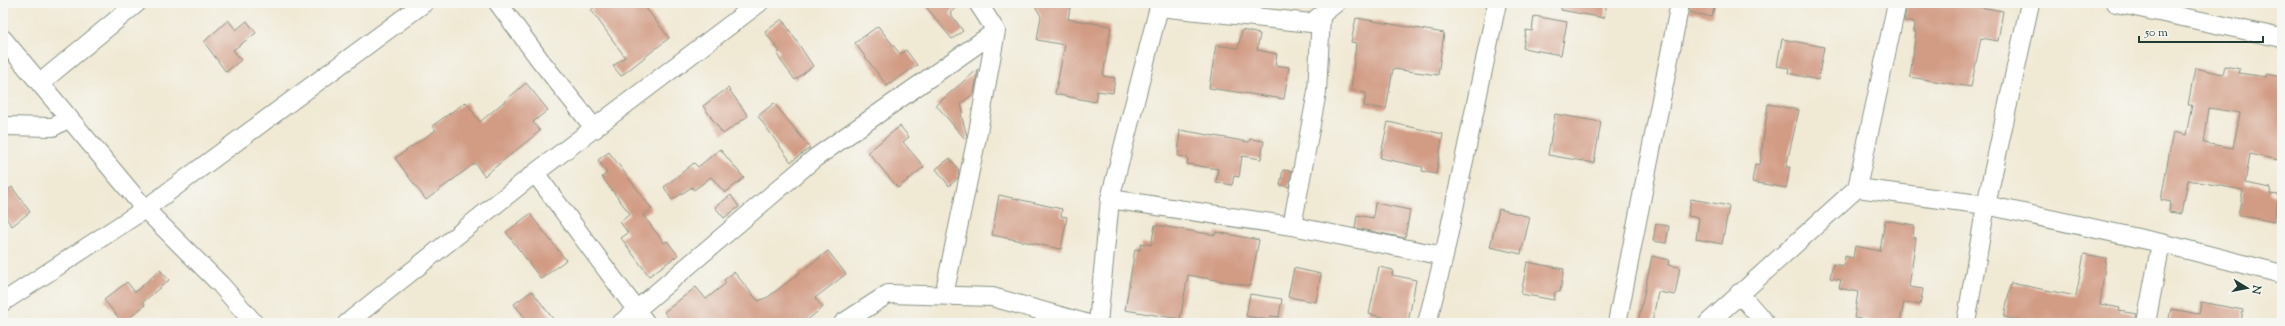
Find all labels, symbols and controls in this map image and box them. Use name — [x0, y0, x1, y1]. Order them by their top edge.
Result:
scale bar — [2139, 18, 2263, 44]
text: 50 m — [2144, 24, 2168, 42]
north arrow — [2227, 268, 2267, 308]
text: N — [2247, 283, 2265, 295]

